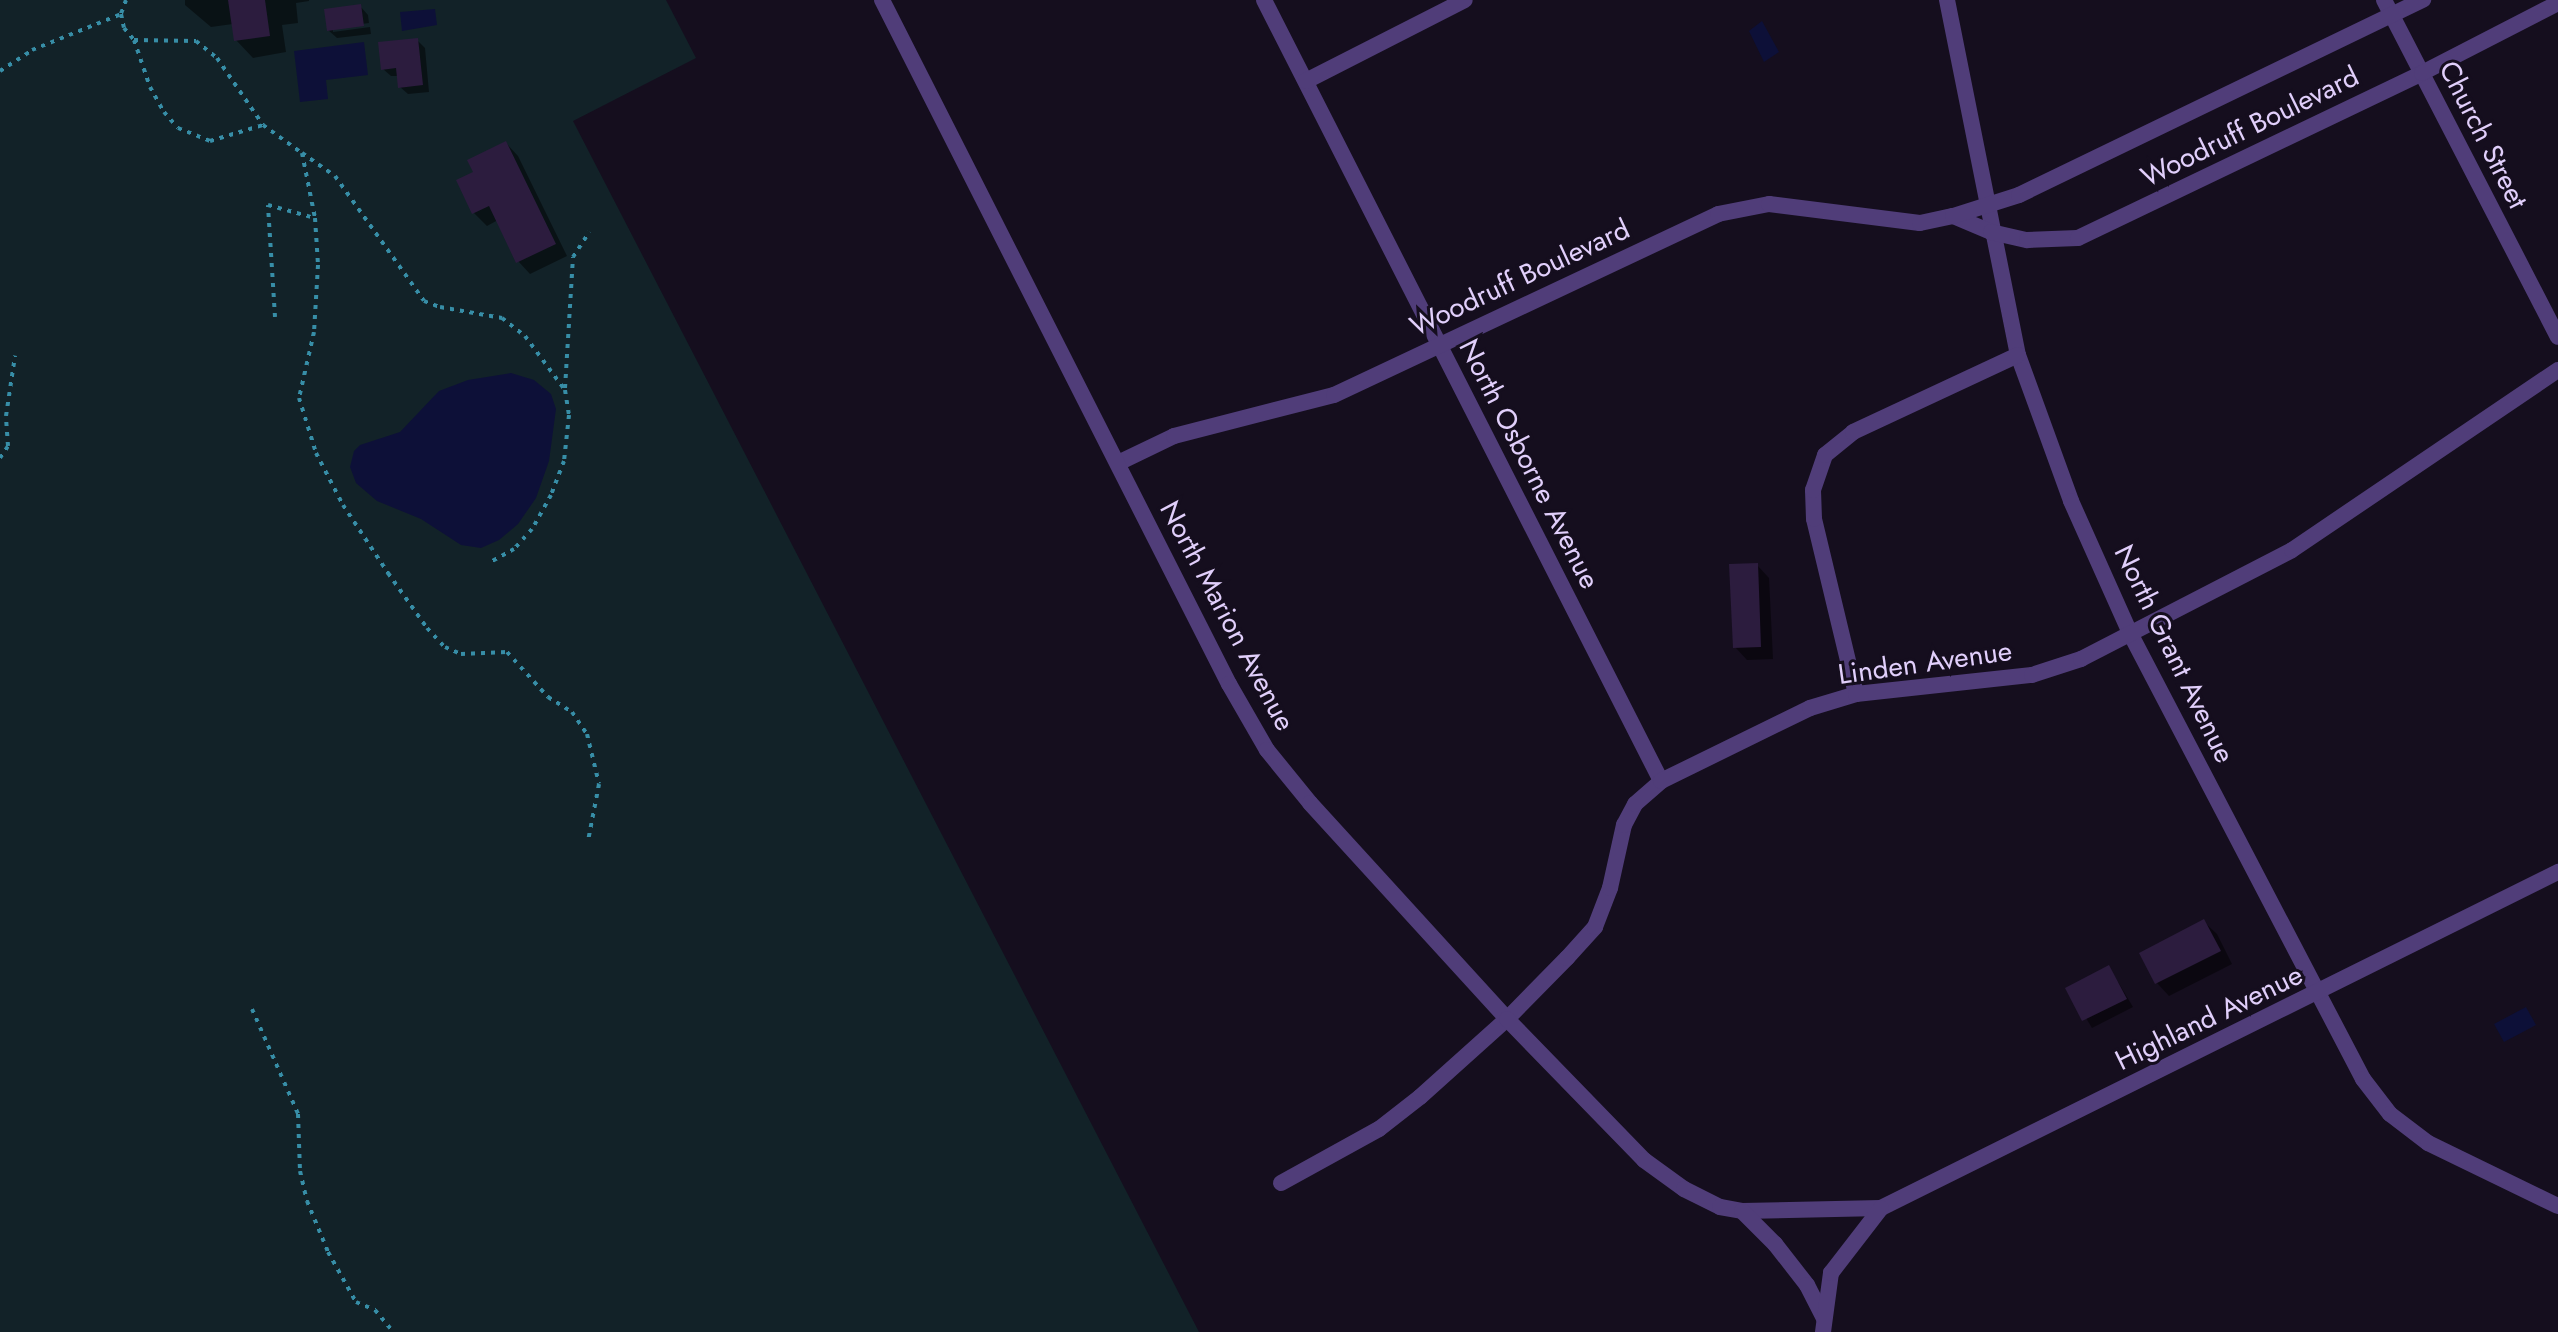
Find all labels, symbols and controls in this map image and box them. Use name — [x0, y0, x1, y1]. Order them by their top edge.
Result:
street label: Church Street — [2431, 56, 2535, 214]
street label: Woodruff Boulevard — [2136, 60, 2364, 194]
street label: Woodruff Boulevard — [1405, 212, 1635, 344]
street label: North Osborne Avenue — [1452, 334, 1606, 594]
street label: North Marion Avenue — [1152, 496, 1302, 736]
street label: North Grant Avenue — [2107, 540, 2241, 768]
street label: Linden Avenue — [1836, 634, 2014, 692]
street label: Highland Avenue — [2110, 958, 2308, 1078]

